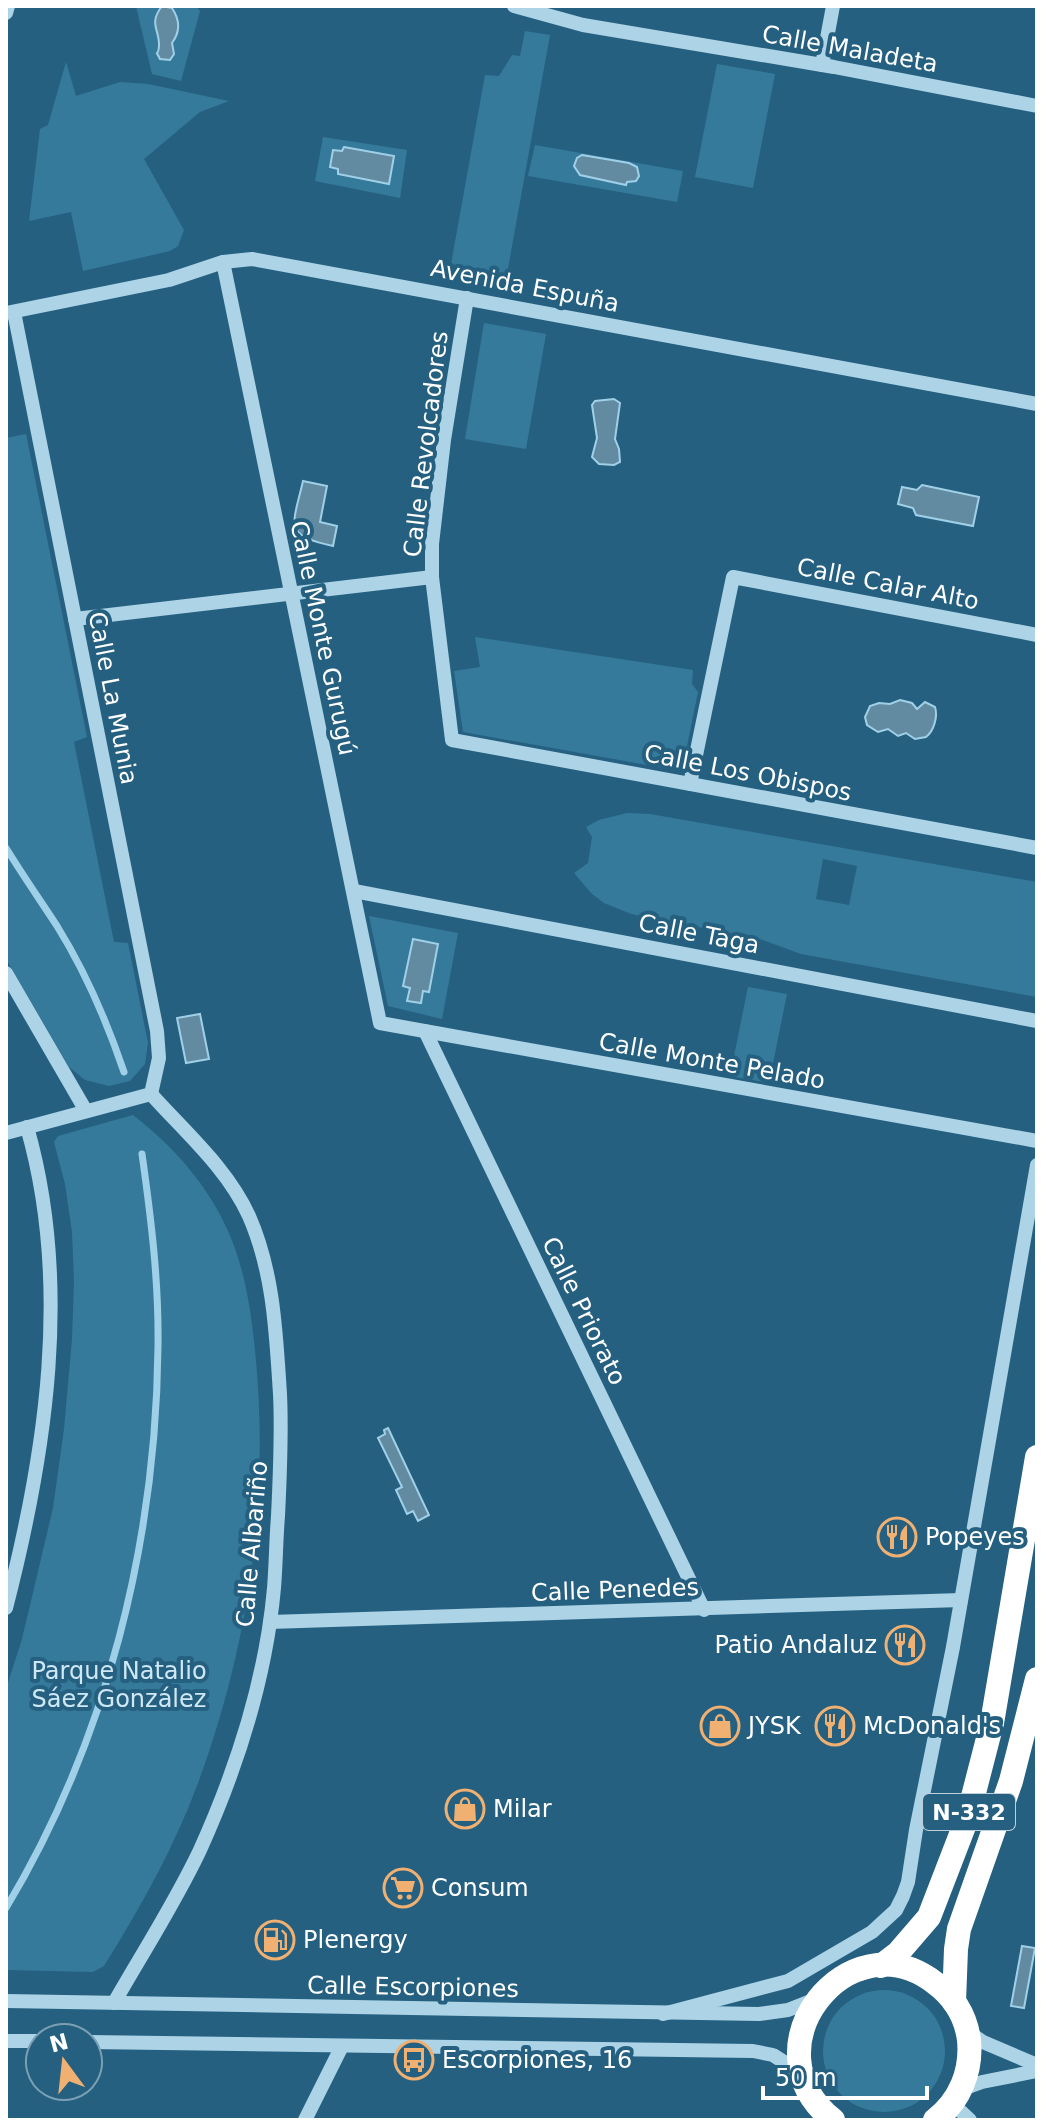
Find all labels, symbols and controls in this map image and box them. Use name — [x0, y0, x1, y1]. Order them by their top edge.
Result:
street label: Calle Maladeta — [760, 20, 940, 78]
street label: Avenida Espuña — [428, 254, 622, 318]
street label: Calle Revolcadores — [398, 329, 454, 559]
street label: Calle Monte Gurugú — [284, 518, 362, 758]
street label: Calle Calar Alto — [795, 553, 981, 615]
street label: Calle La Munia — [83, 609, 143, 787]
street label: Calle Los Obispos — [642, 739, 854, 807]
street label: Calle Taga — [636, 909, 762, 959]
street label: Calle Monte Pelado — [597, 1027, 827, 1095]
street label: Calle Priorato — [536, 1232, 632, 1390]
street label: Calle Albariño — [231, 1460, 273, 1628]
restaurant icon: Popeyes — [876, 1516, 918, 1558]
place label: Popeyes — [925, 1523, 1025, 1551]
street label: Calle Penedes — [531, 1573, 699, 1607]
restaurant icon: Patio Andaluz — [884, 1624, 926, 1666]
place label: Patio Andaluz — [714, 1631, 877, 1659]
park label: Parque Natalio Sáez González — [31, 1657, 207, 1713]
shop icon: JYSK — [699, 1705, 741, 1747]
restaurant icon: McDonald's — [814, 1705, 856, 1747]
place label: JYSK — [746, 1712, 802, 1740]
place label: McDonald's — [863, 1712, 1001, 1740]
shop icon: Milar — [444, 1788, 486, 1830]
road number: N-332 — [923, 1794, 1015, 1830]
place label: Milar — [493, 1795, 552, 1823]
supermarket icon: Consum — [382, 1867, 424, 1909]
place label: Consum — [431, 1874, 529, 1902]
fuel station icon: Plenergy — [254, 1919, 296, 1961]
place label: Plenergy — [303, 1926, 408, 1954]
street label: Calle Escorpiones — [307, 1971, 519, 2003]
north arrow — [24, 2022, 104, 2102]
text: N — [47, 2029, 71, 2058]
bus stop icon: Escorpiones, 16 — [393, 2039, 435, 2081]
place label: Escorpiones, 16 — [442, 2046, 632, 2074]
scale bar — [763, 2050, 927, 2100]
text: 50 m — [775, 2064, 837, 2092]

